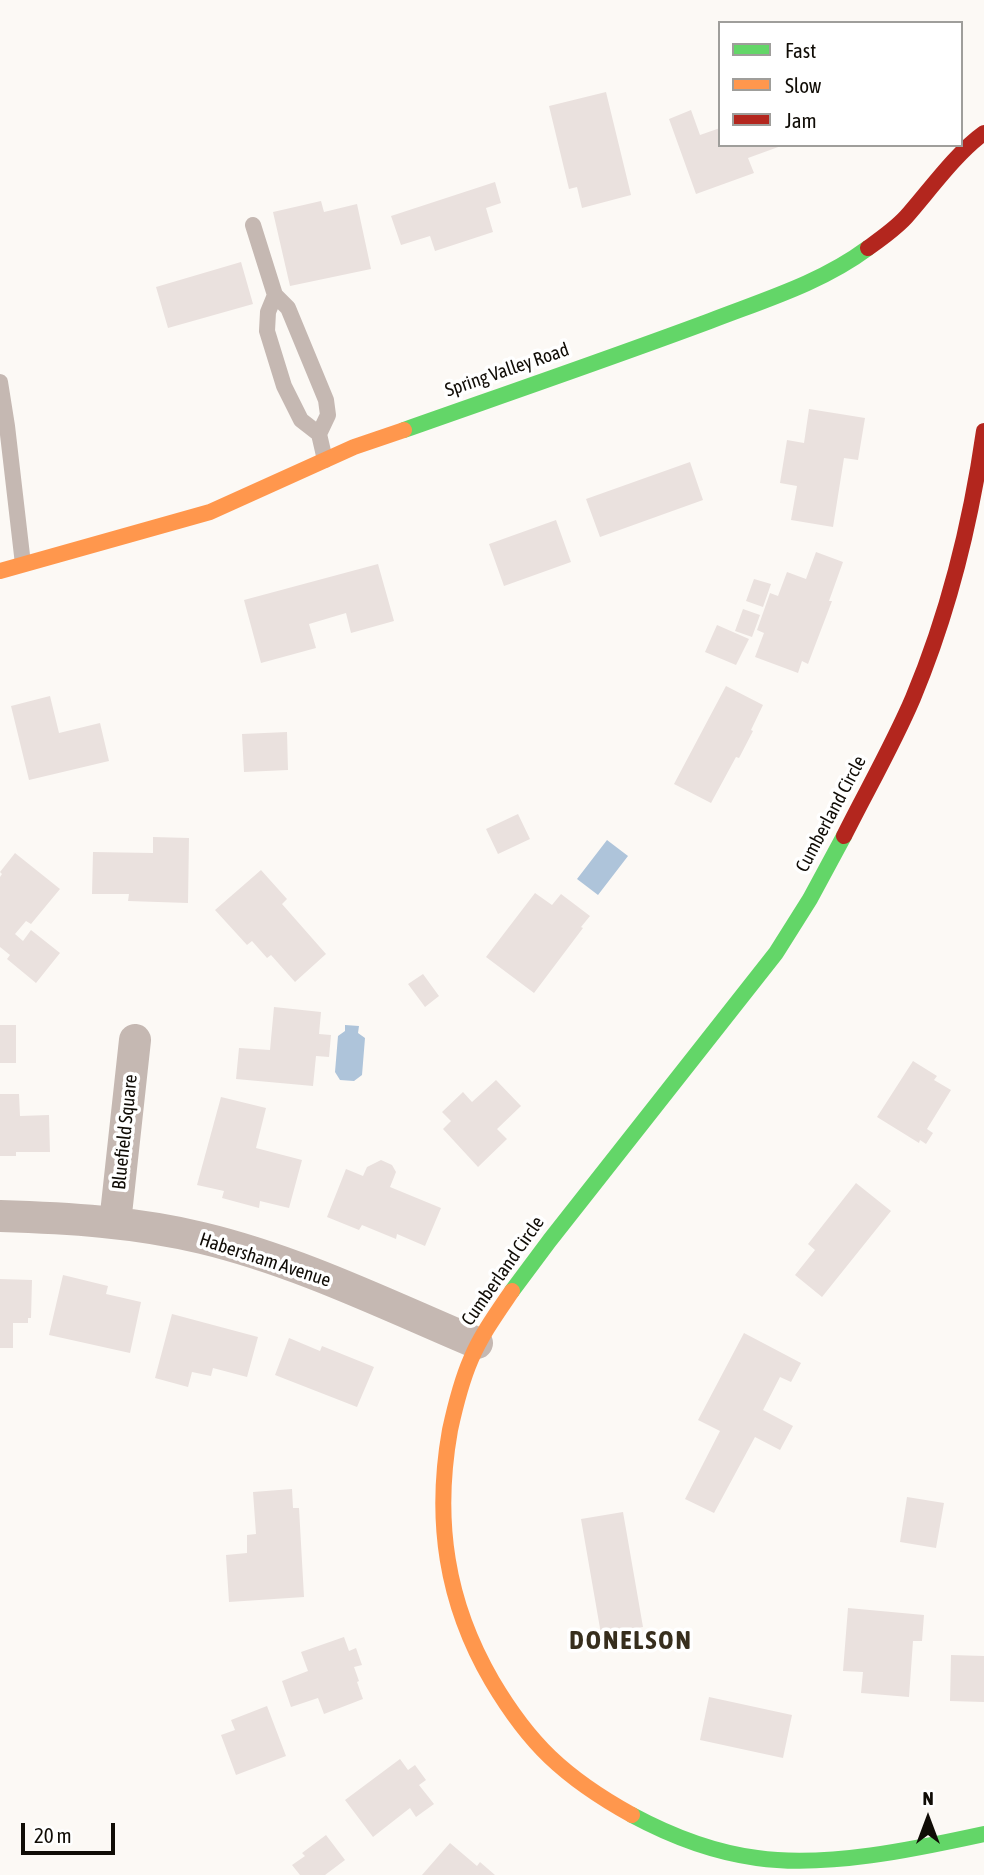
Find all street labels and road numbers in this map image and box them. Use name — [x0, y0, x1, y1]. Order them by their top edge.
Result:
street label: Spring Valley Road — [442, 338, 572, 402]
street label: Cumberland Circle — [791, 752, 871, 876]
street label: Bluefield Square — [108, 1073, 142, 1191]
street label: Cumberland Circle — [457, 1212, 549, 1330]
street label: Habersham Avenue — [196, 1228, 334, 1292]

